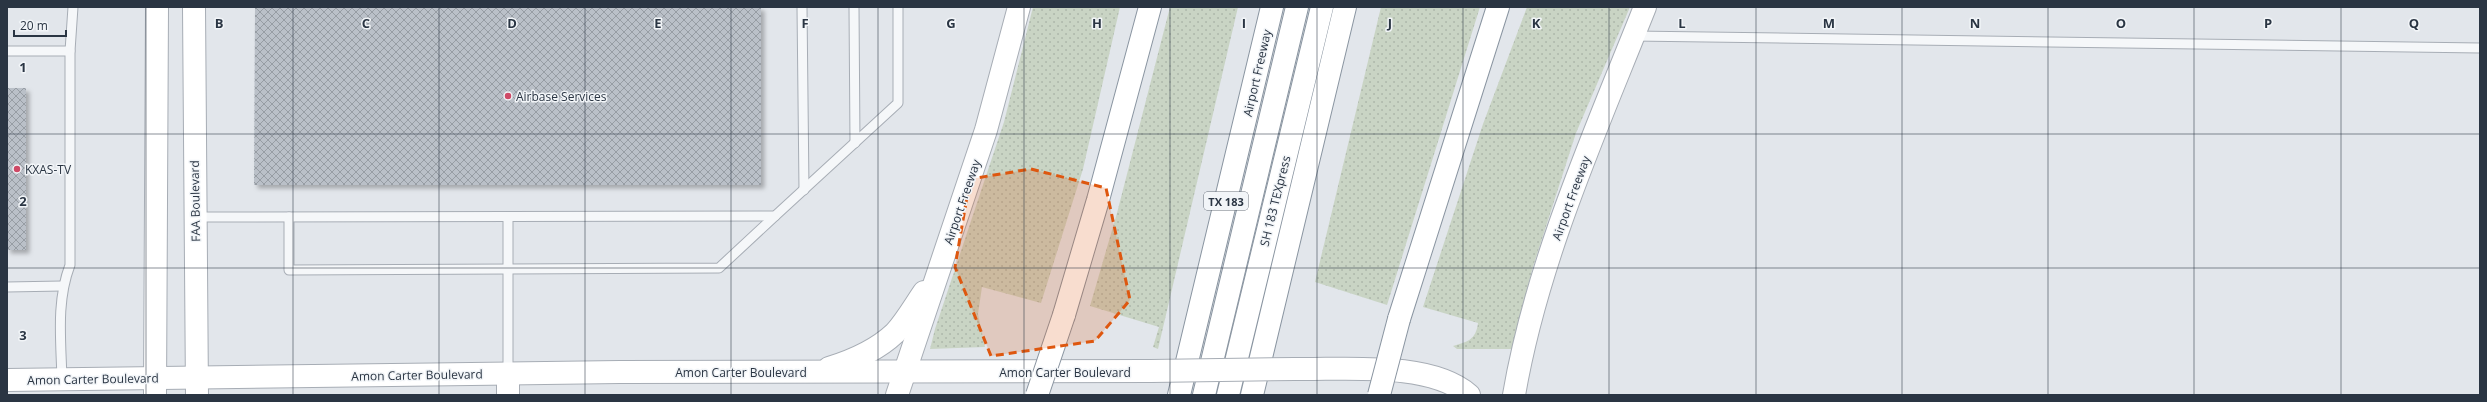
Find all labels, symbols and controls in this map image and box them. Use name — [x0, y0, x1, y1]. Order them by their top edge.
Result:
scale bar — [14, 12, 66, 38]
text: B — [215, 14, 224, 32]
text: C — [362, 14, 370, 32]
text: D — [507, 14, 517, 32]
text: E — [654, 14, 662, 32]
text: F — [801, 14, 809, 32]
text: G — [946, 14, 956, 32]
text: H — [1092, 14, 1102, 32]
text: I — [1242, 14, 1246, 32]
text: J — [1387, 14, 1392, 32]
text: K — [1532, 14, 1541, 32]
text: L — [1678, 14, 1686, 32]
text: M — [1823, 14, 1835, 32]
text: N — [1970, 14, 1980, 32]
text: O — [2116, 14, 2126, 32]
text: P — [2264, 14, 2272, 32]
text: Q — [2409, 14, 2419, 32]
text: 20 m — [20, 17, 48, 34]
street label: Airport Freeway — [1239, 27, 1276, 118]
text: 1 — [19, 58, 27, 76]
place label: Airbase Services — [516, 88, 607, 105]
marker: Airbase Services — [503, 91, 513, 101]
street label: Airport Freeway — [1548, 152, 1595, 243]
street label: SH 183 TEXpress — [1256, 154, 1295, 248]
street label: Airport Freeway — [939, 156, 985, 247]
street label: FAA Boulevard — [186, 160, 204, 242]
place label: KXAS-TV — [25, 161, 72, 178]
marker: KXAS-TV — [12, 164, 22, 174]
text: 2 — [19, 192, 27, 210]
road number: TX 183 — [1204, 192, 1248, 210]
text: 3 — [19, 326, 27, 344]
street label: Amon Carter Boulevard — [675, 364, 807, 381]
street label: Amon Carter Boulevard — [999, 364, 1131, 381]
street label: Amon Carter Boulevard — [351, 365, 483, 385]
street label: Amon Carter Boulevard — [27, 369, 159, 389]

